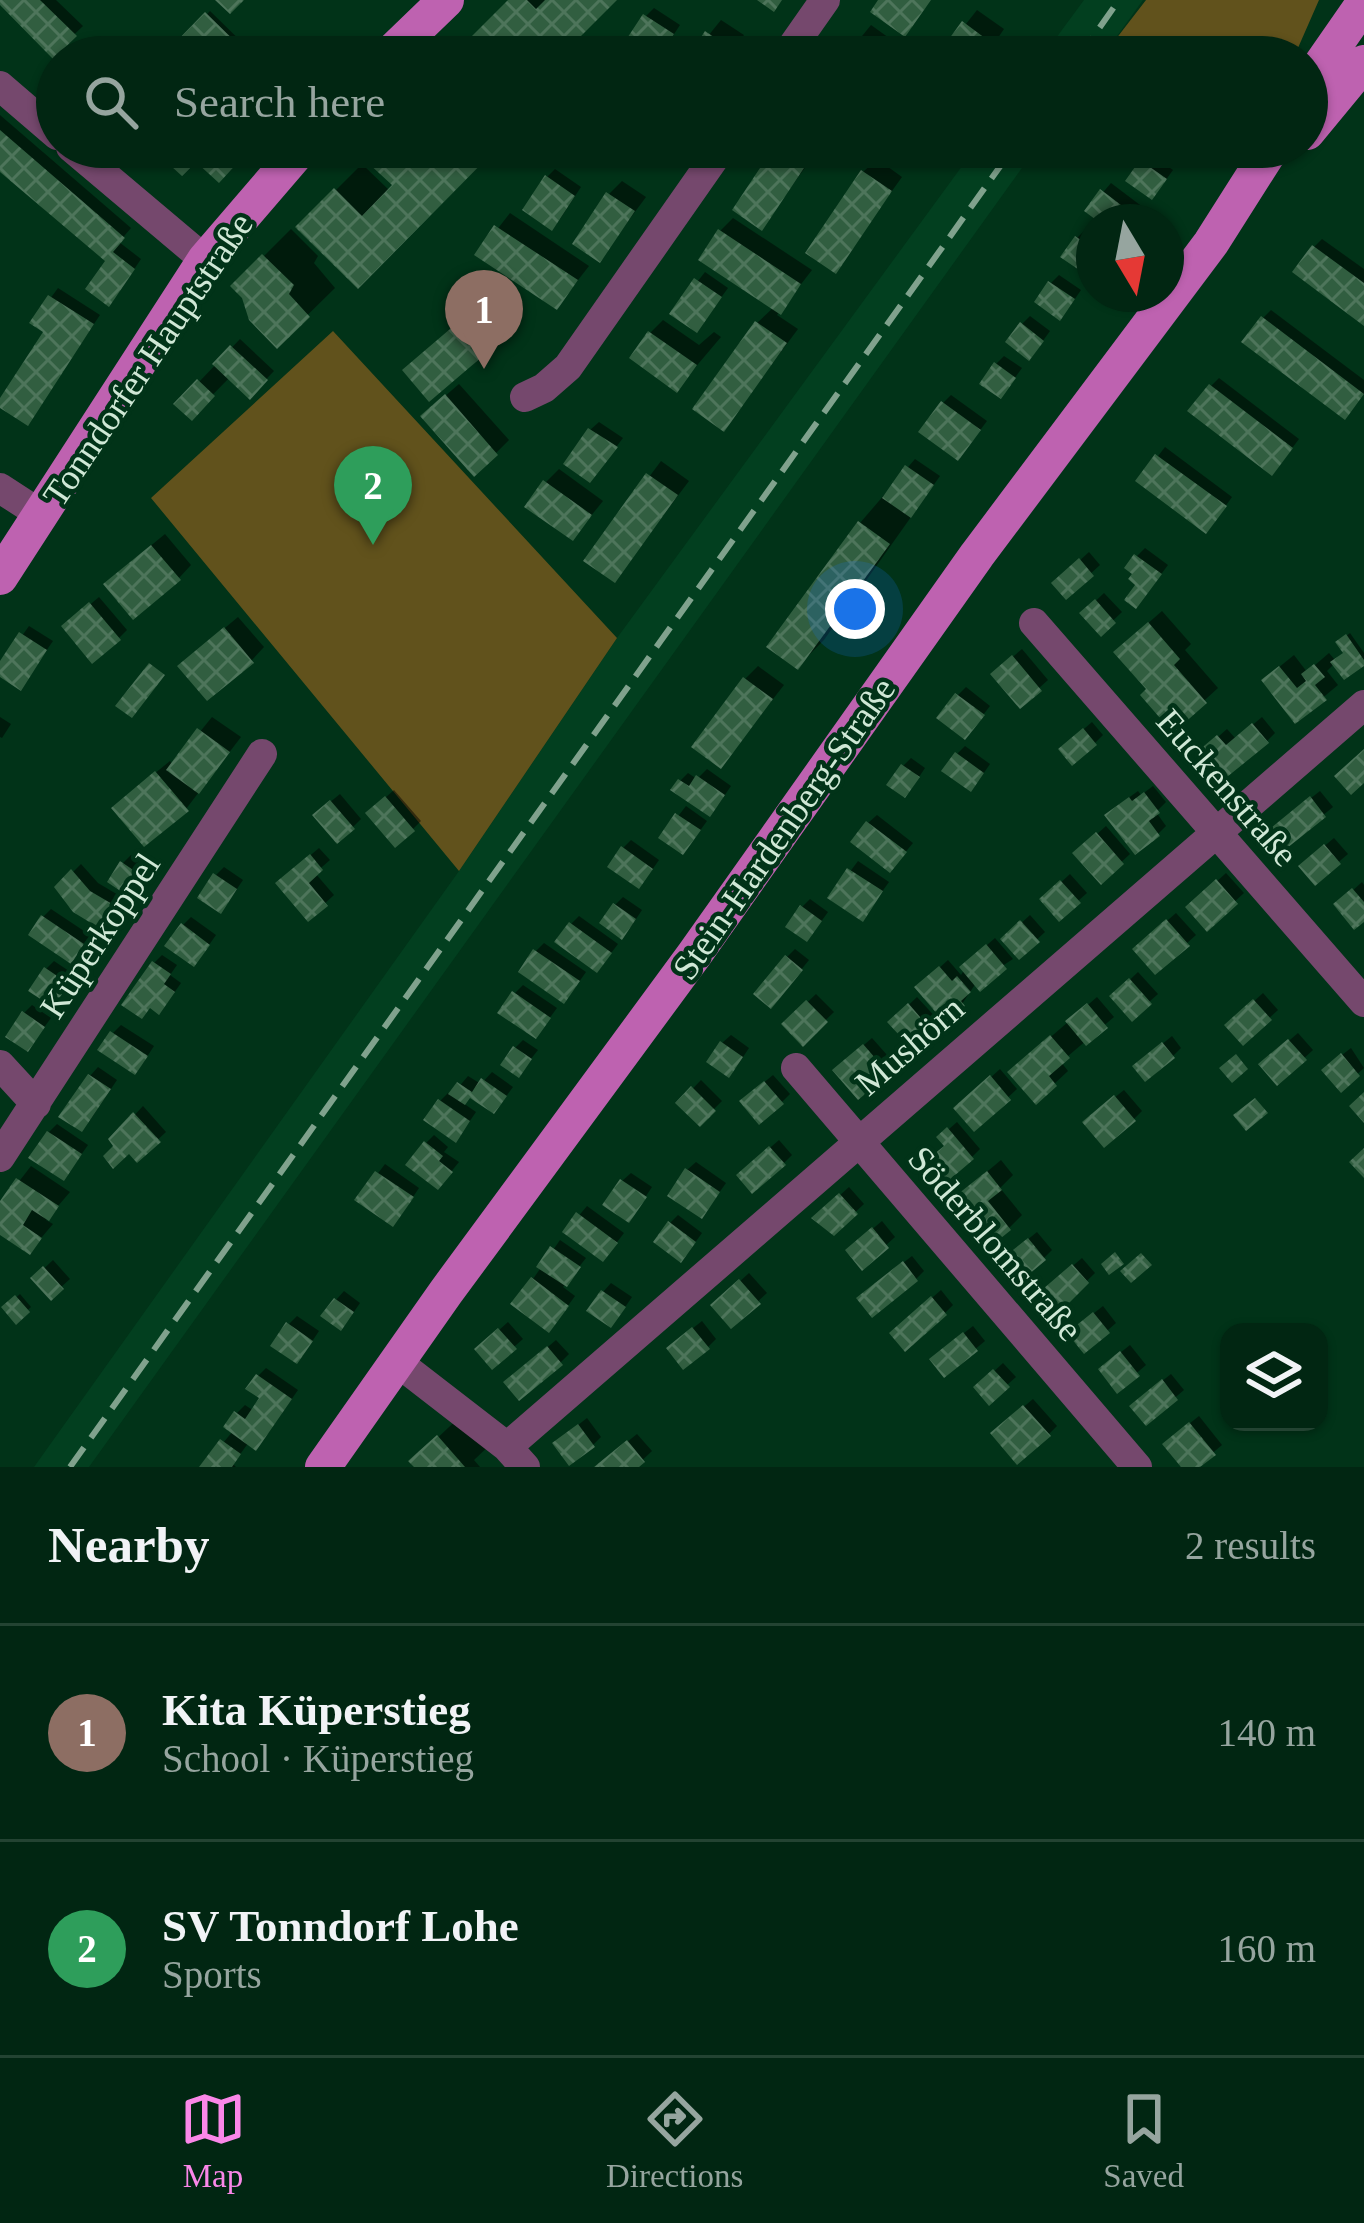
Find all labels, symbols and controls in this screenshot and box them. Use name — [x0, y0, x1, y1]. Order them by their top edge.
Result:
search box — [36, 36, 1328, 168]
icon: search — [78, 69, 144, 135]
text: Search here — [174, 77, 385, 127]
north arrow — [1076, 204, 1184, 312]
street label: Tonndorfer Hauptstraße — [35, 206, 261, 513]
pin: 1 — [445, 270, 523, 369]
pin: 2 — [334, 446, 412, 545]
your location — [825, 579, 885, 639]
street label: Stein-Hardenberg-Straße — [664, 670, 903, 987]
street label: Euckenstraße — [1149, 701, 1306, 874]
street label: Küperkoppel — [32, 846, 168, 1025]
street label: Mushörn — [847, 988, 972, 1103]
street label: Söderblomstraße — [900, 1138, 1090, 1349]
map controls — [1220, 1323, 1328, 1431]
button: layers — [1220, 1323, 1328, 1431]
text: Nearby — [48, 1517, 209, 1573]
text: 2 results — [1185, 1524, 1316, 1567]
text: Kita Küperstieg — [162, 1685, 471, 1735]
text: 1 — [77, 1711, 97, 1754]
text: 140 m — [1217, 1711, 1316, 1754]
text: School · Küperstieg — [162, 1737, 474, 1780]
text: SV Tonndorf Lohe — [162, 1901, 519, 1951]
text: 2 — [77, 1927, 97, 1970]
text: 160 m — [1217, 1927, 1316, 1970]
text: Sports — [162, 1953, 262, 1996]
tab: Map — [180, 2086, 246, 2195]
tab: Directions — [606, 2086, 743, 2195]
tab: Saved — [1103, 2086, 1184, 2195]

